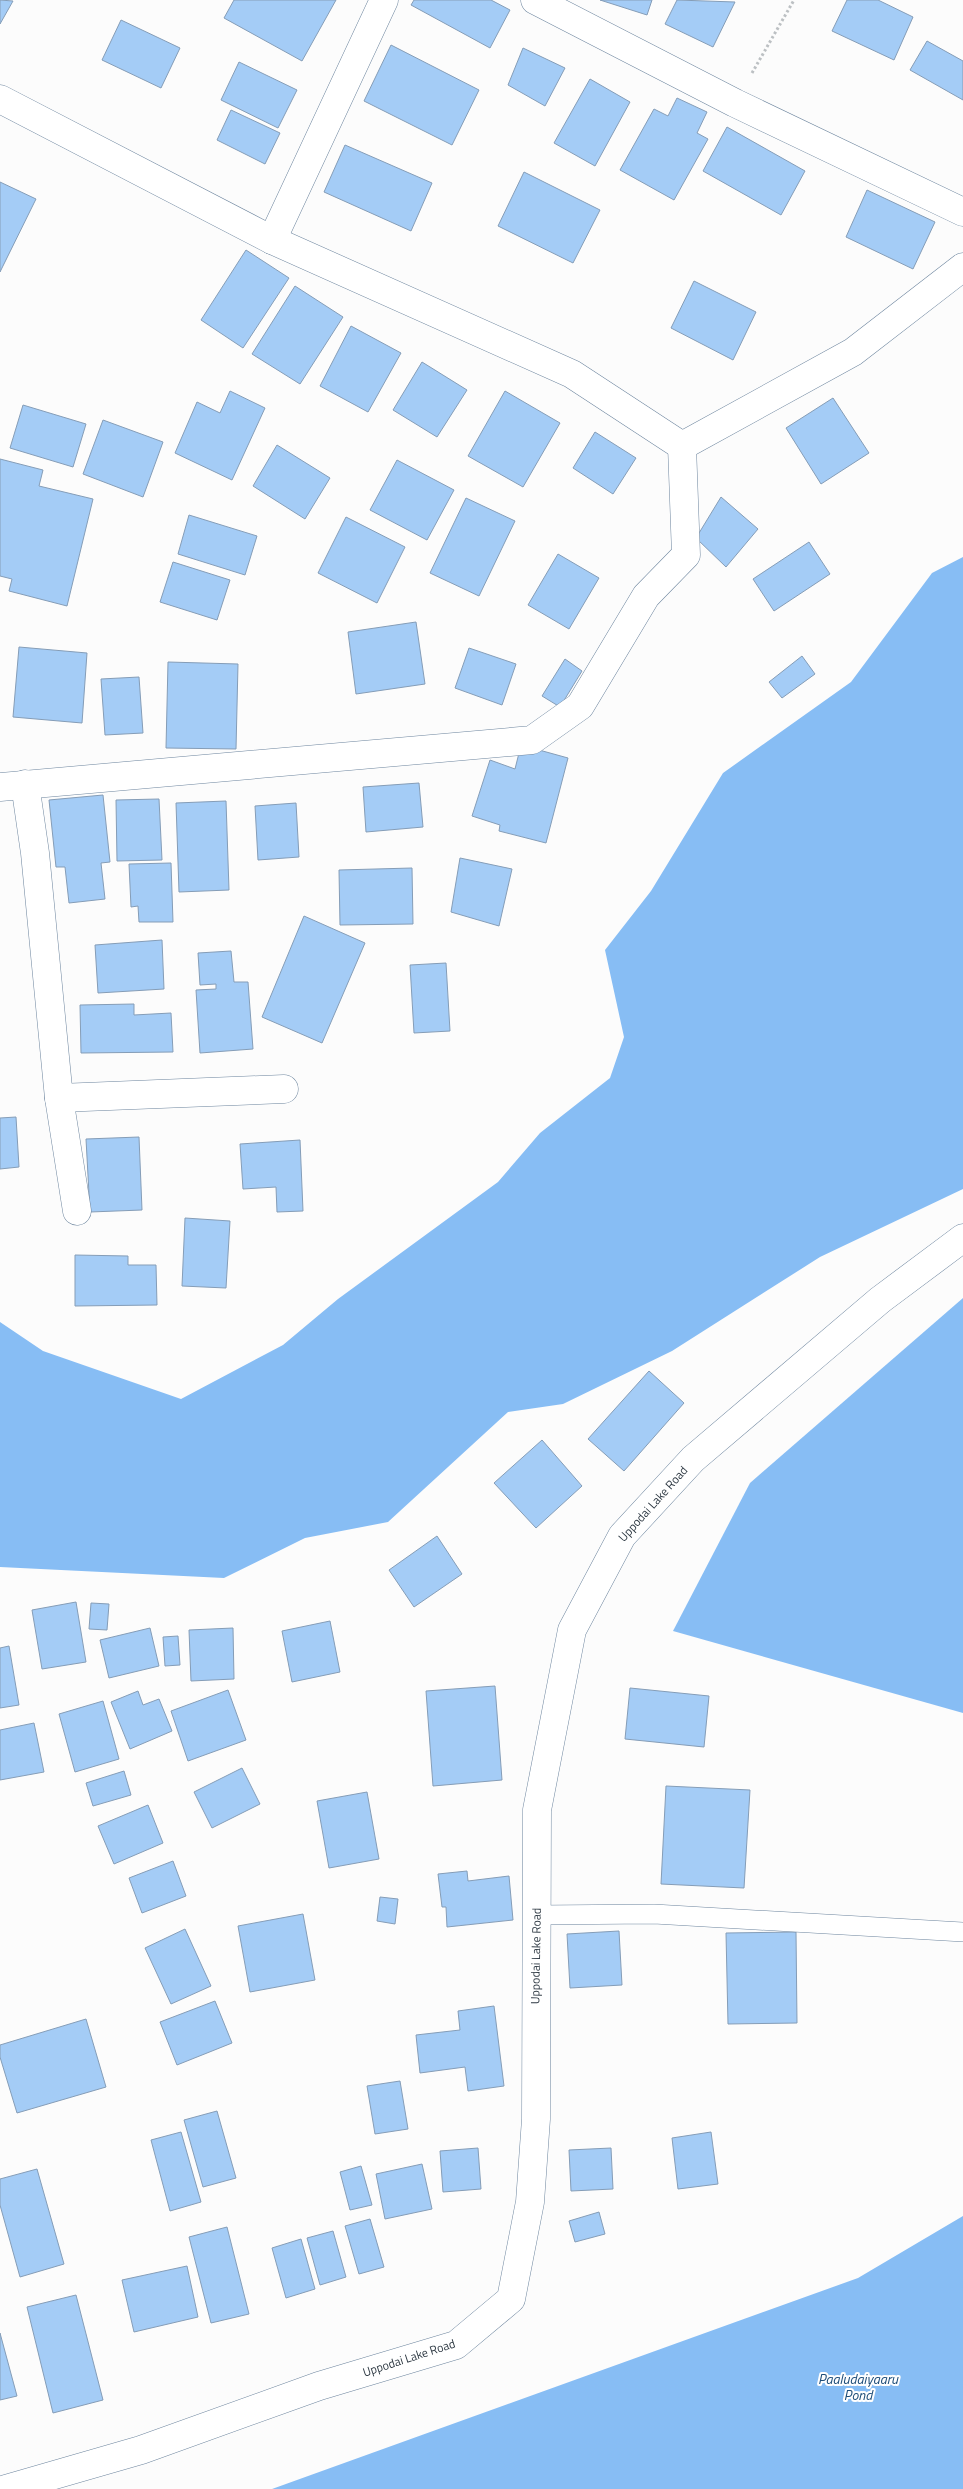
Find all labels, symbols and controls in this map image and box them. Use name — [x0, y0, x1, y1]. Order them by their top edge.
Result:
street label: Uppodai Lake Road — [613, 1461, 692, 1546]
street label: Uppodai Lake Road — [525, 1908, 546, 2004]
street label: Uppodai Lake Road — [360, 2334, 458, 2381]
water label: Paaludaiyaaru Pond — [818, 2368, 899, 2405]

